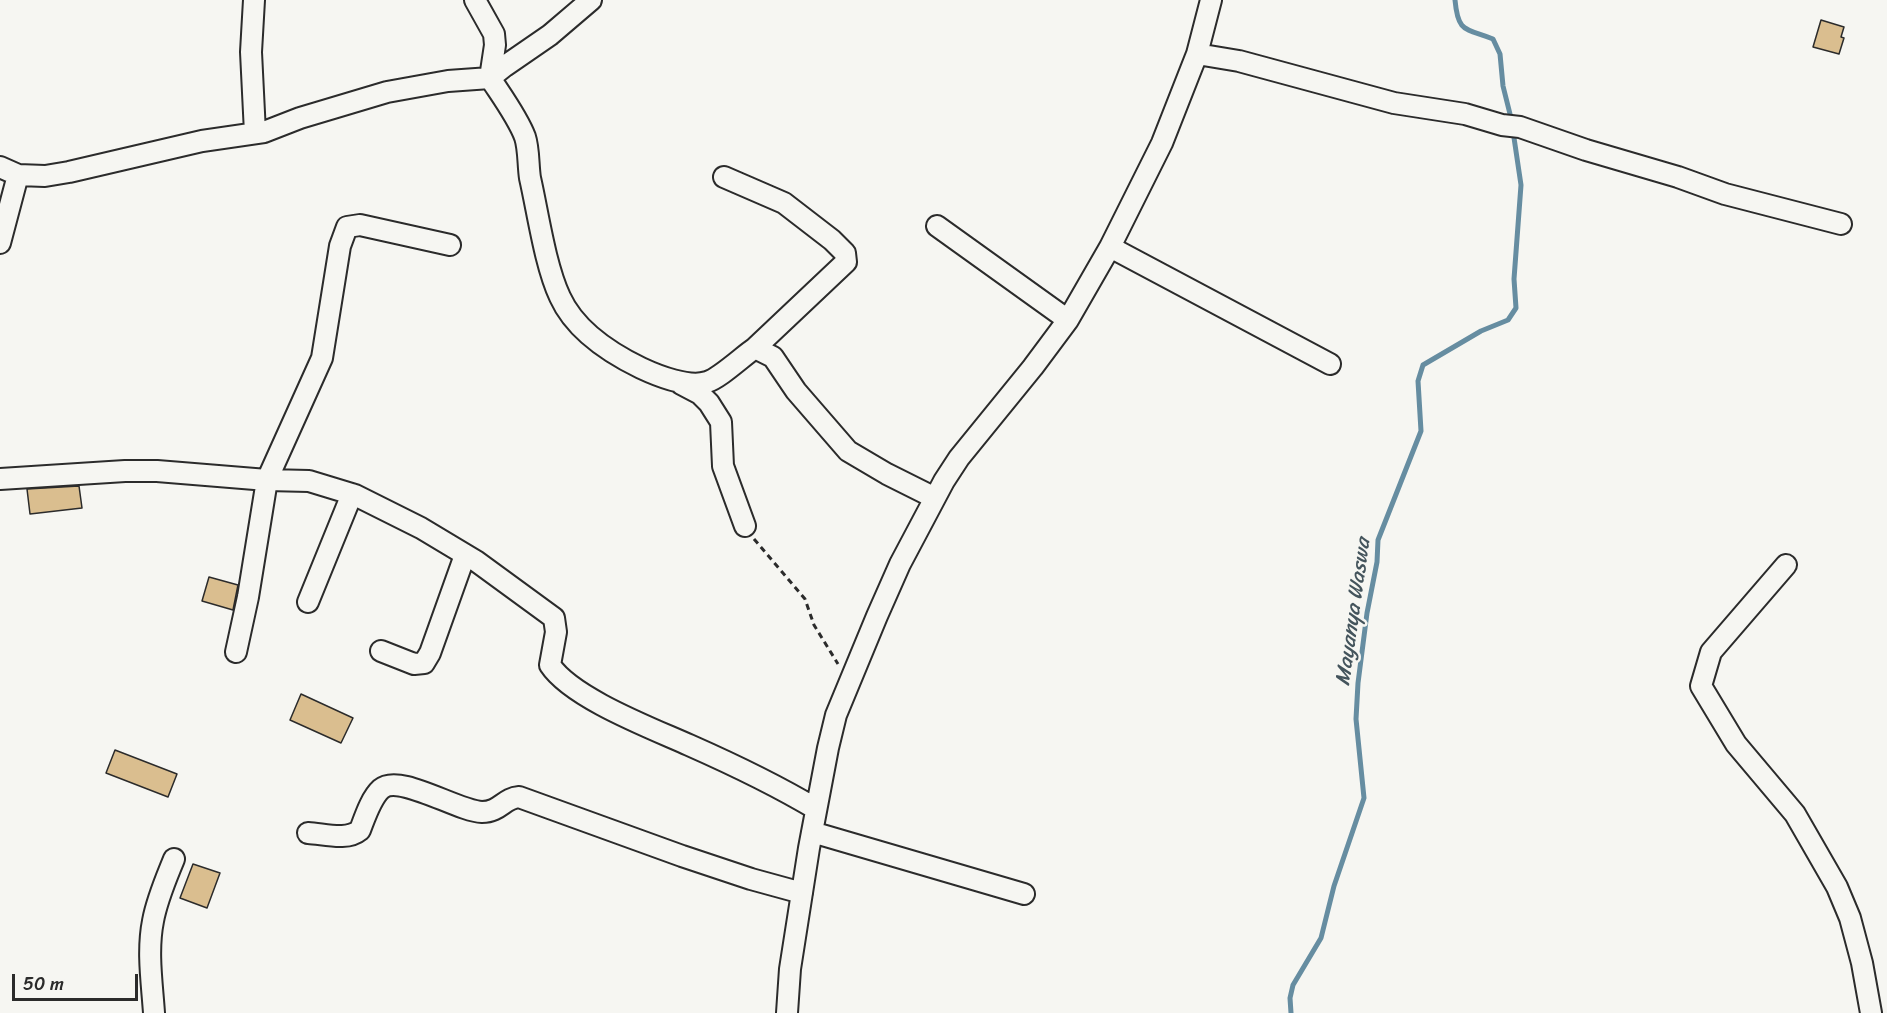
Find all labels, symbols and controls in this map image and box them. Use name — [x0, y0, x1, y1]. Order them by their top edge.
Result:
water label: Mayanya Waswa — [1331, 537, 1377, 687]
scale bar — [15, 962, 141, 1000]
text: 50 m — [23, 968, 64, 1000]

